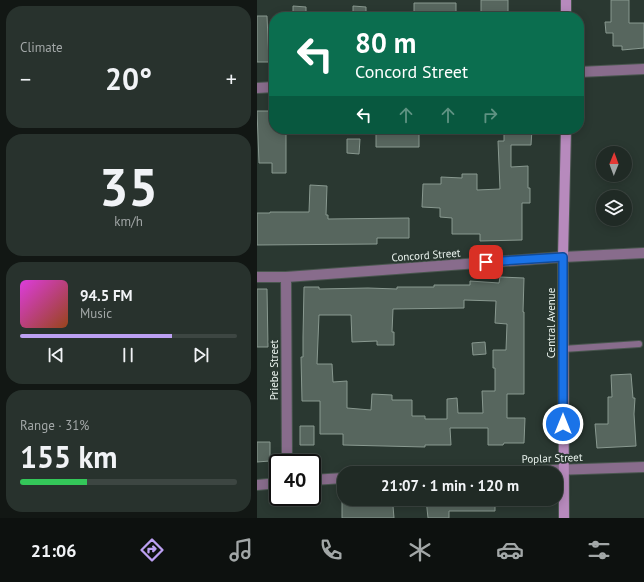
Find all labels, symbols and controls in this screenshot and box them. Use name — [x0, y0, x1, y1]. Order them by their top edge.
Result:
text: 80 m — [355, 24, 416, 61]
icon: left — [289, 28, 341, 80]
text: Climate — [20, 39, 63, 56]
text: 20° — [105, 59, 152, 98]
text: Concord Street — [355, 60, 468, 83]
text: − — [20, 65, 31, 93]
text: + — [226, 65, 237, 93]
icon: left — [353, 104, 375, 126]
icon: ahead — [395, 104, 417, 126]
icon: ahead — [437, 104, 459, 126]
icon: right — [479, 104, 501, 126]
north arrow — [596, 146, 632, 182]
map controls — [596, 146, 632, 226]
text: 35 — [99, 153, 158, 220]
button: layers — [596, 190, 632, 226]
text: km/h — [114, 213, 143, 230]
pin — [469, 245, 503, 279]
street label: Concord Street — [391, 246, 461, 264]
icon: arrive — [475, 251, 497, 273]
text: 94.5 FM — [80, 286, 133, 305]
street label: Central Avenue — [544, 287, 558, 358]
text: Music — [80, 305, 112, 322]
street label: Priebe Street — [267, 339, 281, 400]
icon: previous — [45, 344, 67, 366]
icon: pause — [117, 344, 139, 366]
icon: next — [190, 344, 212, 366]
position arrow — [542, 403, 584, 445]
text: Range · 31% — [20, 417, 89, 434]
text: 155 km — [20, 437, 118, 476]
street label: Poplar Street — [521, 450, 583, 466]
speed limit sign: 40 — [269, 454, 321, 506]
text: 21:07 · 1 min · 120 m — [381, 476, 519, 495]
icon: directions — [138, 536, 166, 564]
icon: music — [227, 536, 255, 564]
icon: phone — [317, 536, 345, 564]
icon: climate — [406, 536, 434, 564]
icon: car — [496, 536, 524, 564]
icon: filters — [585, 536, 613, 564]
text: 21:06 — [31, 539, 76, 562]

